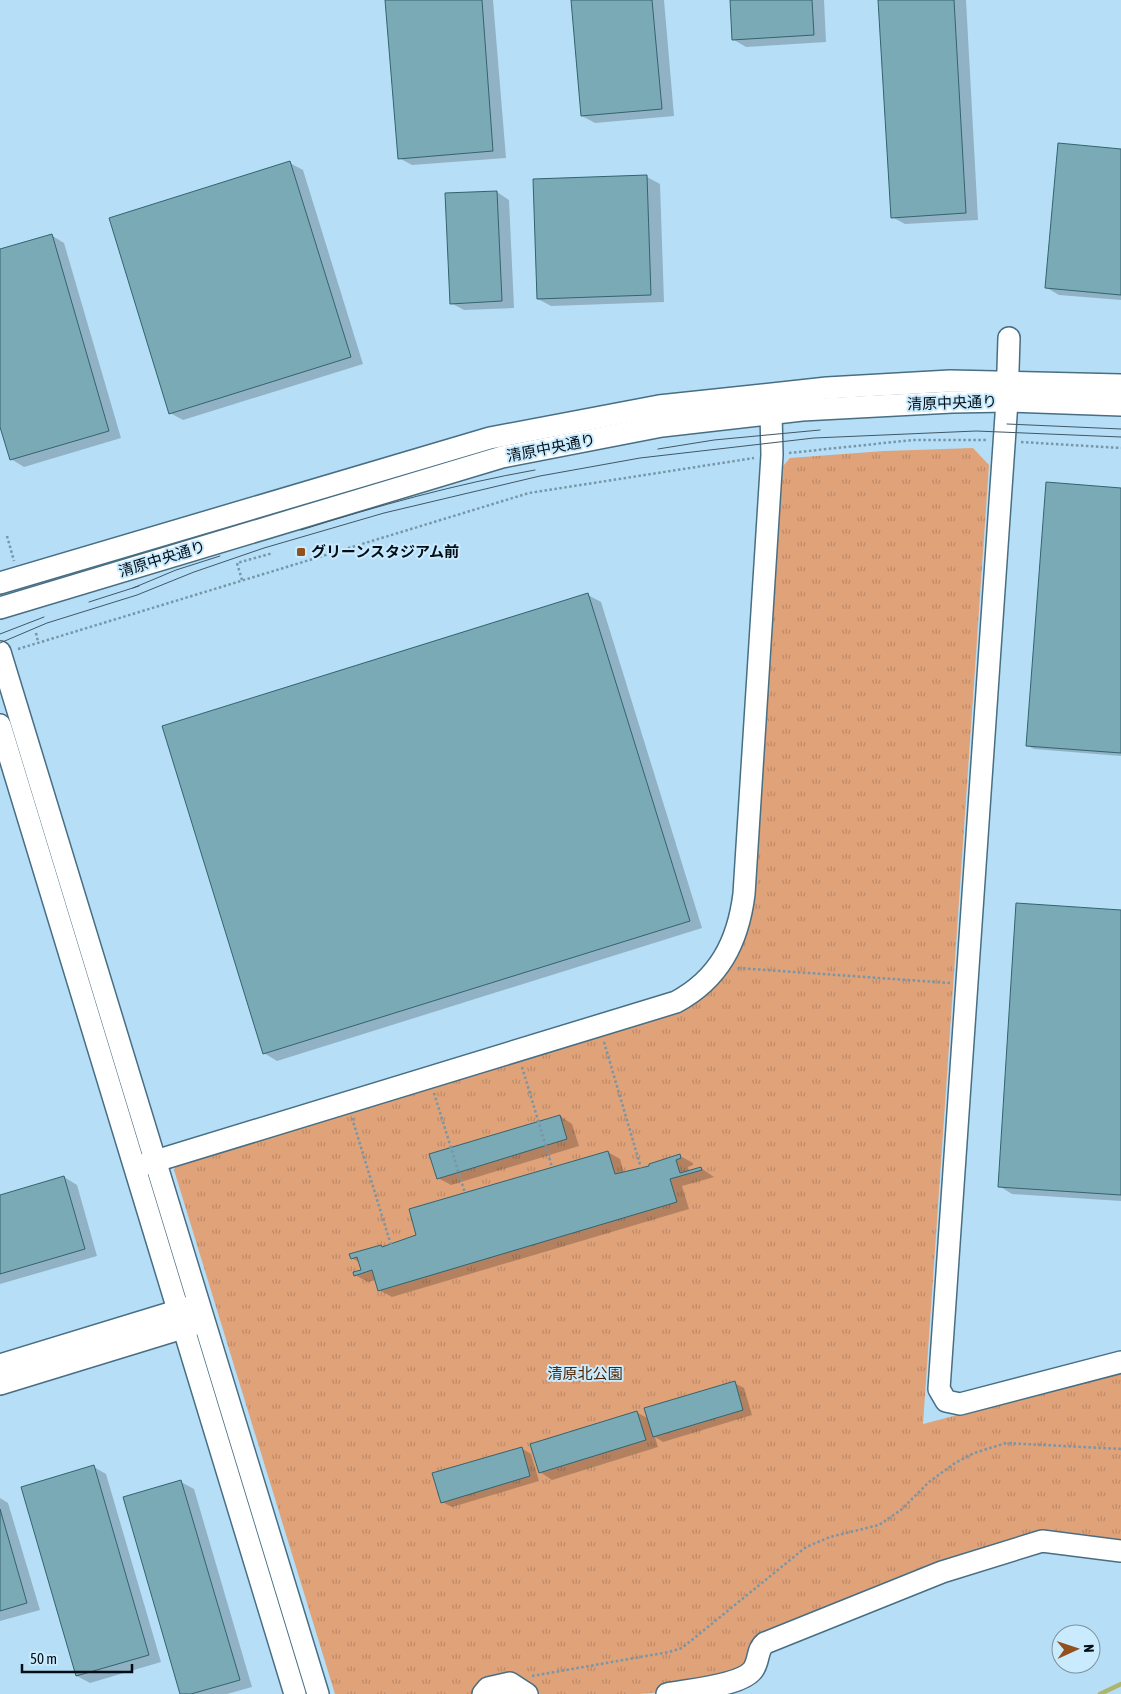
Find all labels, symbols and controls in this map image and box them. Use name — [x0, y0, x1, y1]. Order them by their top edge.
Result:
street label: 清原中央通り — [907, 392, 997, 413]
street label: 清原中央通り — [505, 431, 597, 464]
street label: 清原中央通り — [116, 537, 207, 580]
place label: グリーンスタジアム前 — [311, 543, 459, 560]
marker: グリーンスタジアム前 — [295, 546, 307, 558]
park label: 清原北公園 — [547, 1365, 623, 1382]
north arrow — [1051, 1624, 1101, 1674]
scale bar — [22, 1642, 132, 1674]
text: N — [1081, 1644, 1097, 1653]
text: 50 m — [30, 1650, 57, 1667]

